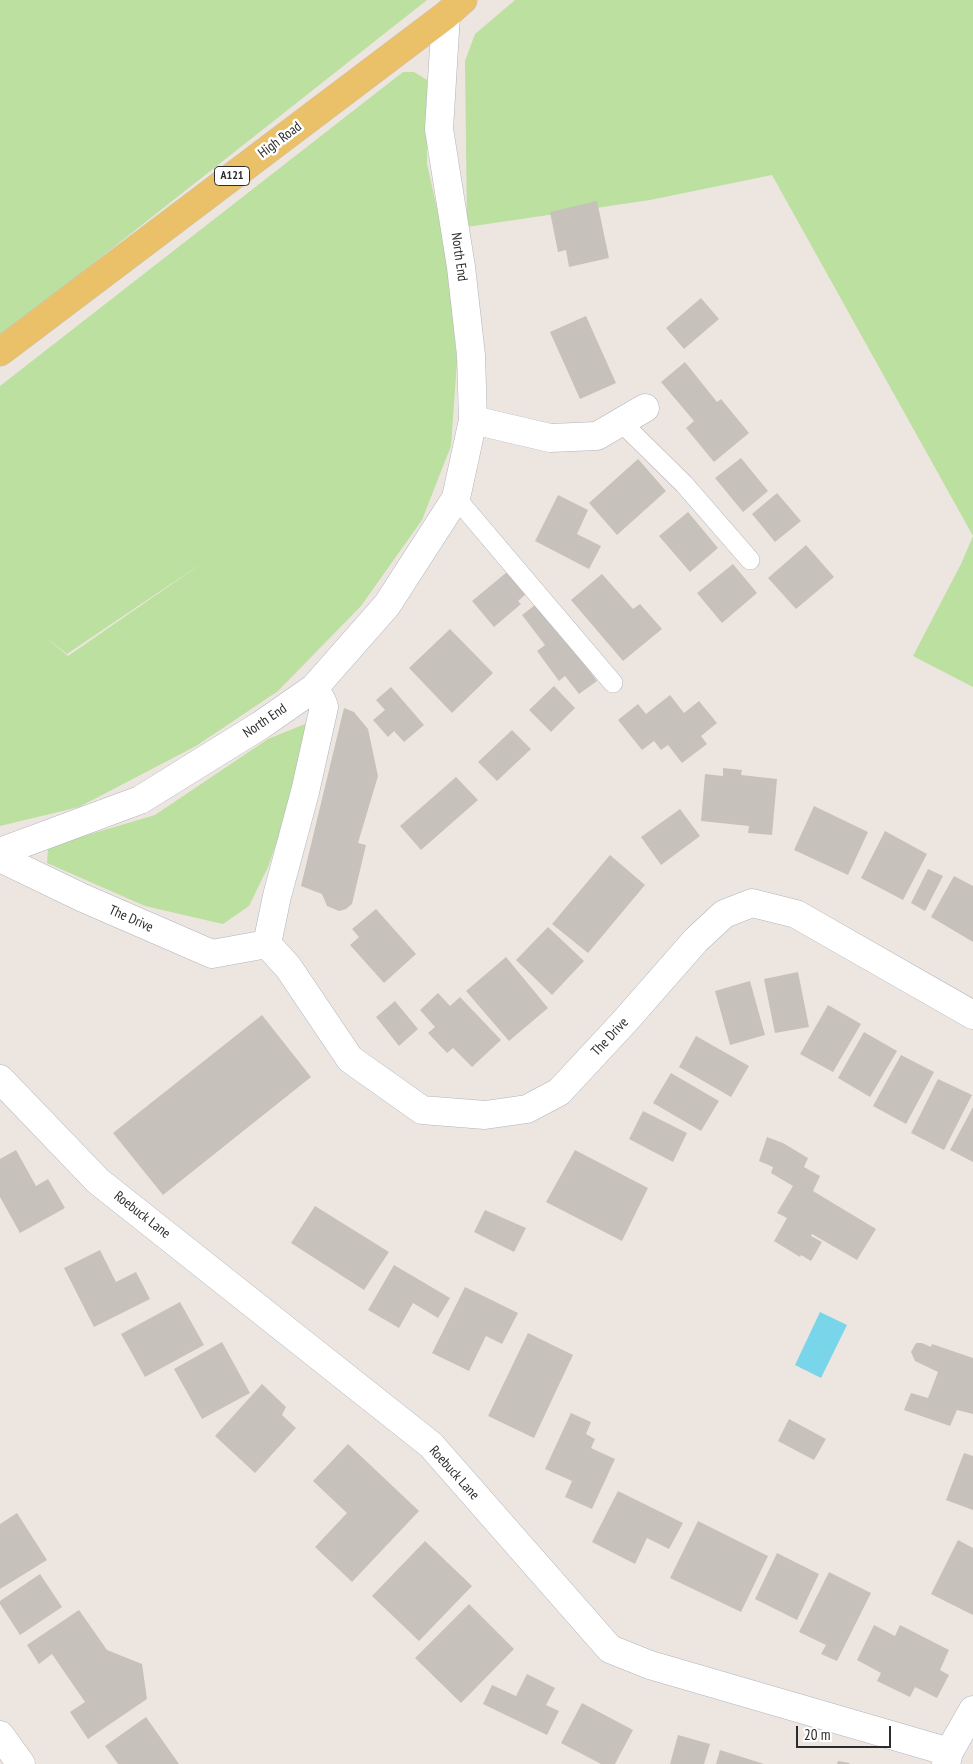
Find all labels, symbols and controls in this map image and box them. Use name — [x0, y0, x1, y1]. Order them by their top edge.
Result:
street label: High Road — [255, 118, 305, 162]
road number: A121 — [214, 167, 250, 186]
street label: North End — [447, 232, 471, 282]
street label: North End — [240, 700, 290, 742]
street label: The Drive — [106, 902, 156, 936]
street label: The Drive — [588, 1014, 632, 1060]
street label: Roebuck Lane — [111, 1188, 173, 1242]
street label: Roebuck Lane — [425, 1443, 483, 1503]
scale bar — [798, 1716, 893, 1748]
text: 20 m — [804, 1725, 830, 1744]

